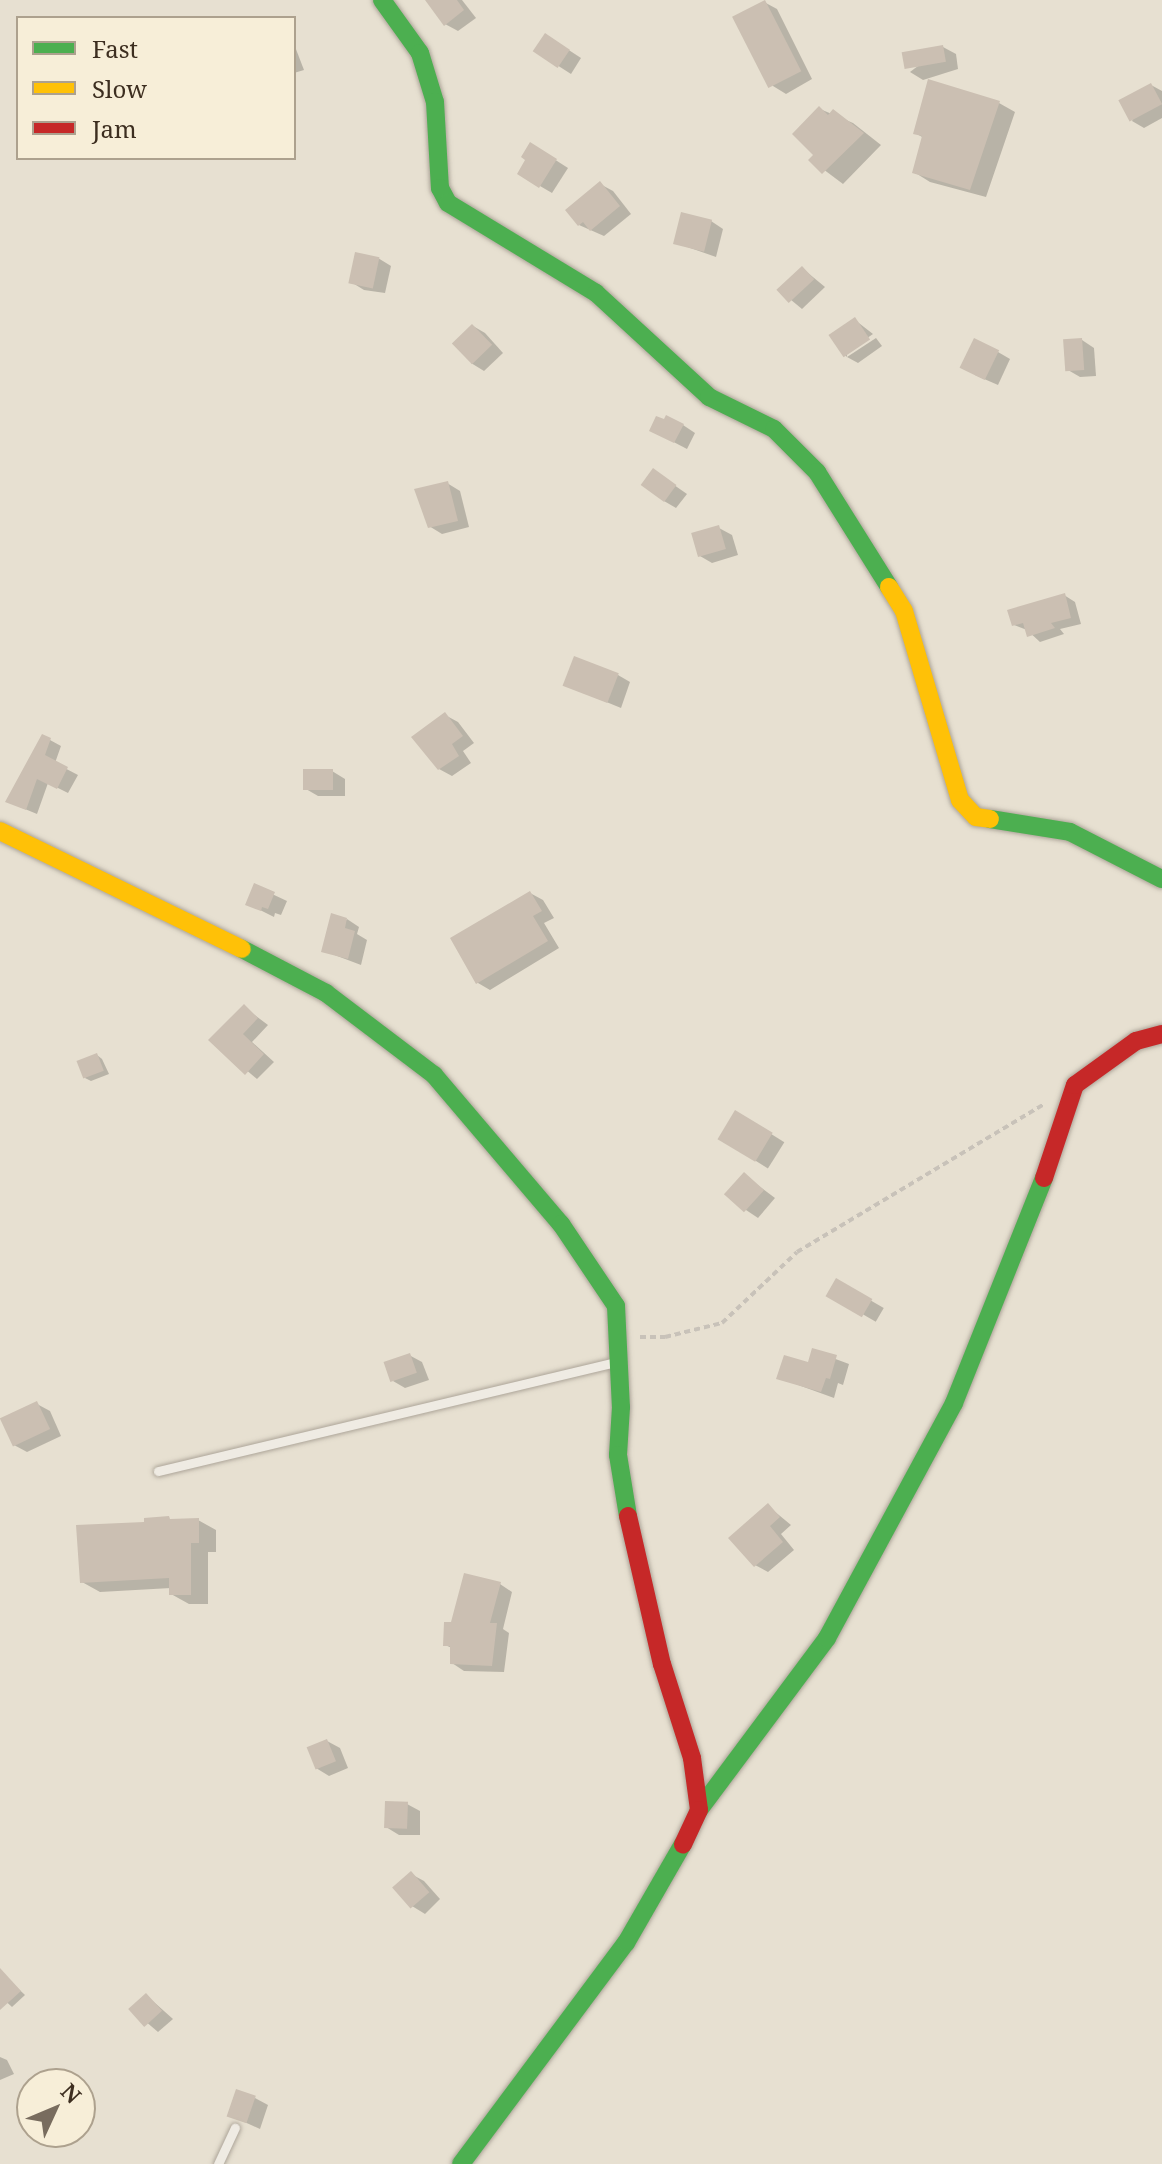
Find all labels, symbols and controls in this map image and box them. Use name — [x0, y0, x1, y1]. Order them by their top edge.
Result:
legend — [16, 16, 296, 160]
text: Fast — [92, 32, 138, 65]
text: Slow — [92, 72, 147, 105]
text: Jam — [92, 112, 137, 145]
north arrow — [16, 2068, 96, 2148]
text: N — [55, 2076, 89, 2109]

